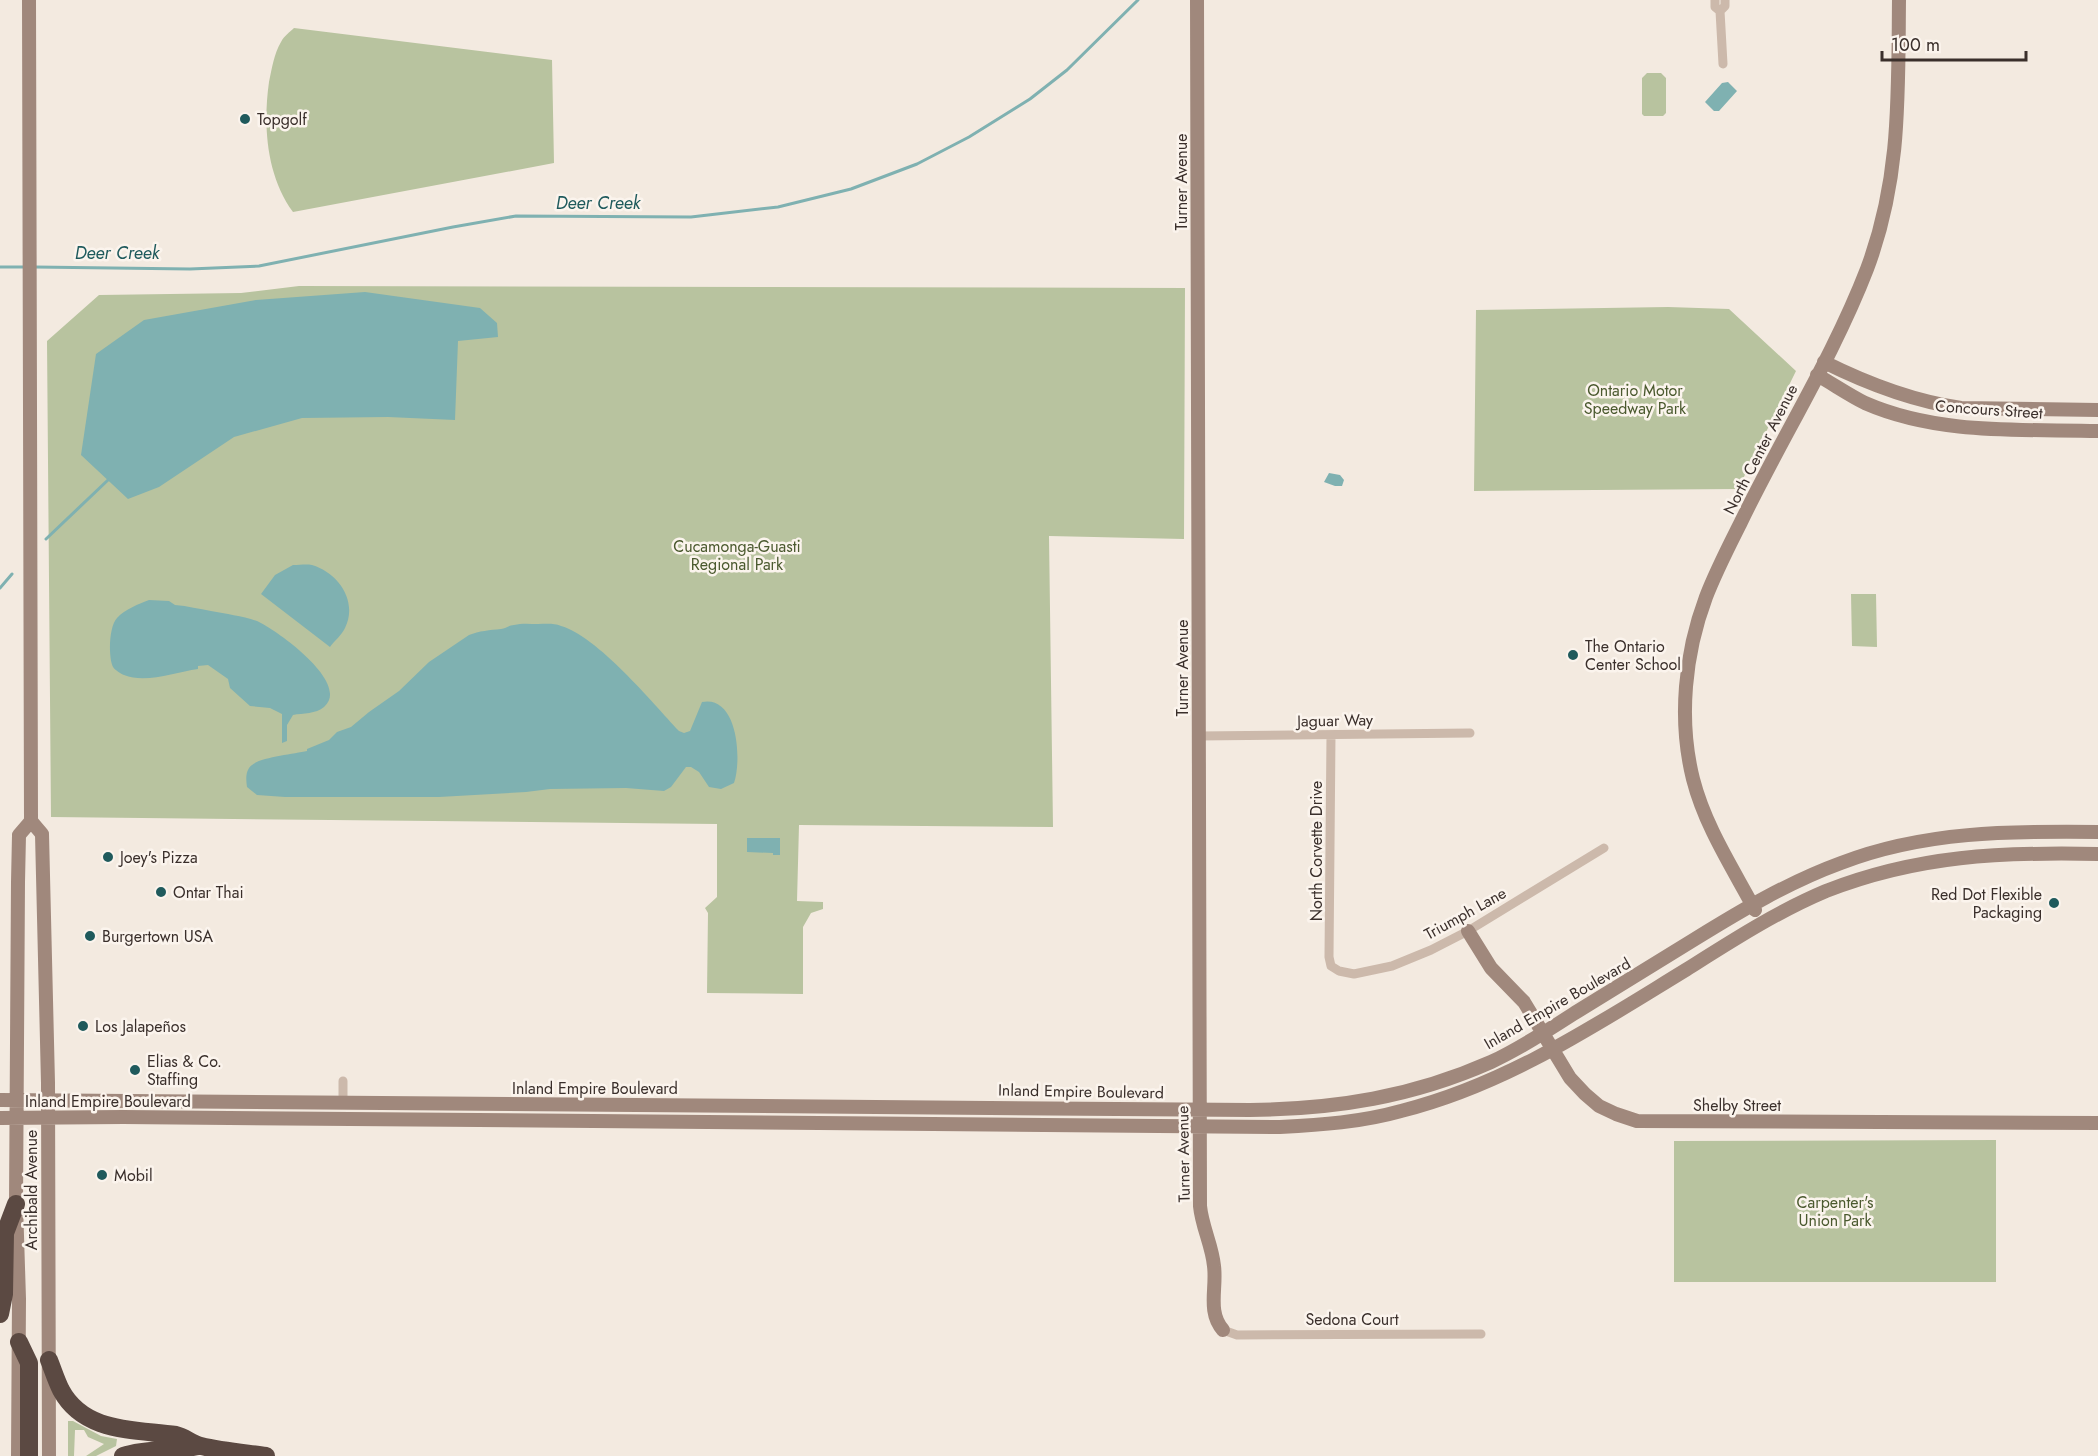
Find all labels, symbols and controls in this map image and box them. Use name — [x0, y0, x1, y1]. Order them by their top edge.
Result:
scale bar — [1882, 24, 2026, 62]
text: 100 m — [1891, 32, 1940, 58]
place label: Topgolf — [257, 108, 307, 131]
marker: Topgolf — [238, 112, 252, 126]
street label: Turner Avenue — [1170, 134, 1193, 230]
water label: Deer Creek — [556, 190, 642, 216]
water label: Deer Creek — [75, 240, 161, 266]
park label: Ontario Motor Speedway Park — [1584, 379, 1687, 420]
street label: North Center Avenue — [1718, 380, 1803, 518]
street label: Concours Street — [1934, 394, 2044, 425]
park label: Cucamonga-Guasti Regional Park — [673, 535, 801, 576]
street label: Turner Avenue — [1171, 620, 1194, 716]
place label: The Ontario Center School — [1585, 635, 1681, 676]
marker: The Ontario Center School — [1566, 648, 1580, 662]
street label: Jaguar Way — [1295, 708, 1374, 733]
street label: North Corvette Drive — [1305, 781, 1328, 921]
place label: Joey's Pizza — [118, 846, 198, 869]
marker: Joey's Pizza — [101, 850, 115, 864]
place label: Ontar Thai — [173, 881, 244, 904]
street label: Triumph Lane — [1420, 881, 1510, 945]
place label: Red Dot Flexible Packaging — [1931, 883, 2042, 924]
marker: Ontar Thai — [154, 885, 168, 899]
marker: Red Dot Flexible Packaging — [2047, 896, 2061, 910]
place label: Burgertown USA — [102, 925, 214, 948]
marker: Burgertown USA — [83, 929, 97, 943]
street label: Inland Empire Boulevard — [1480, 952, 1635, 1055]
place label: Los Jalapeños — [95, 1015, 186, 1038]
marker: Los Jalapeños — [76, 1019, 90, 1033]
place label: Elias & Co. Staffing — [147, 1050, 222, 1091]
marker: Elias & Co. Staffing — [128, 1063, 142, 1077]
street label: Inland Empire Boulevard — [512, 1077, 678, 1100]
street label: Inland Empire Boulevard — [998, 1079, 1164, 1104]
street label: Inland Empire Boulevard — [25, 1090, 191, 1113]
street label: Shelby Street — [1693, 1094, 1781, 1117]
street label: Turner Avenue — [1171, 1105, 1196, 1203]
street label: Archibald Avenue — [20, 1130, 43, 1250]
place label: Mobil — [114, 1164, 153, 1187]
marker: Mobil — [95, 1168, 109, 1182]
park label: Carpenter's Union Park — [1797, 1191, 1873, 1232]
street label: Sedona Court — [1305, 1308, 1399, 1331]

